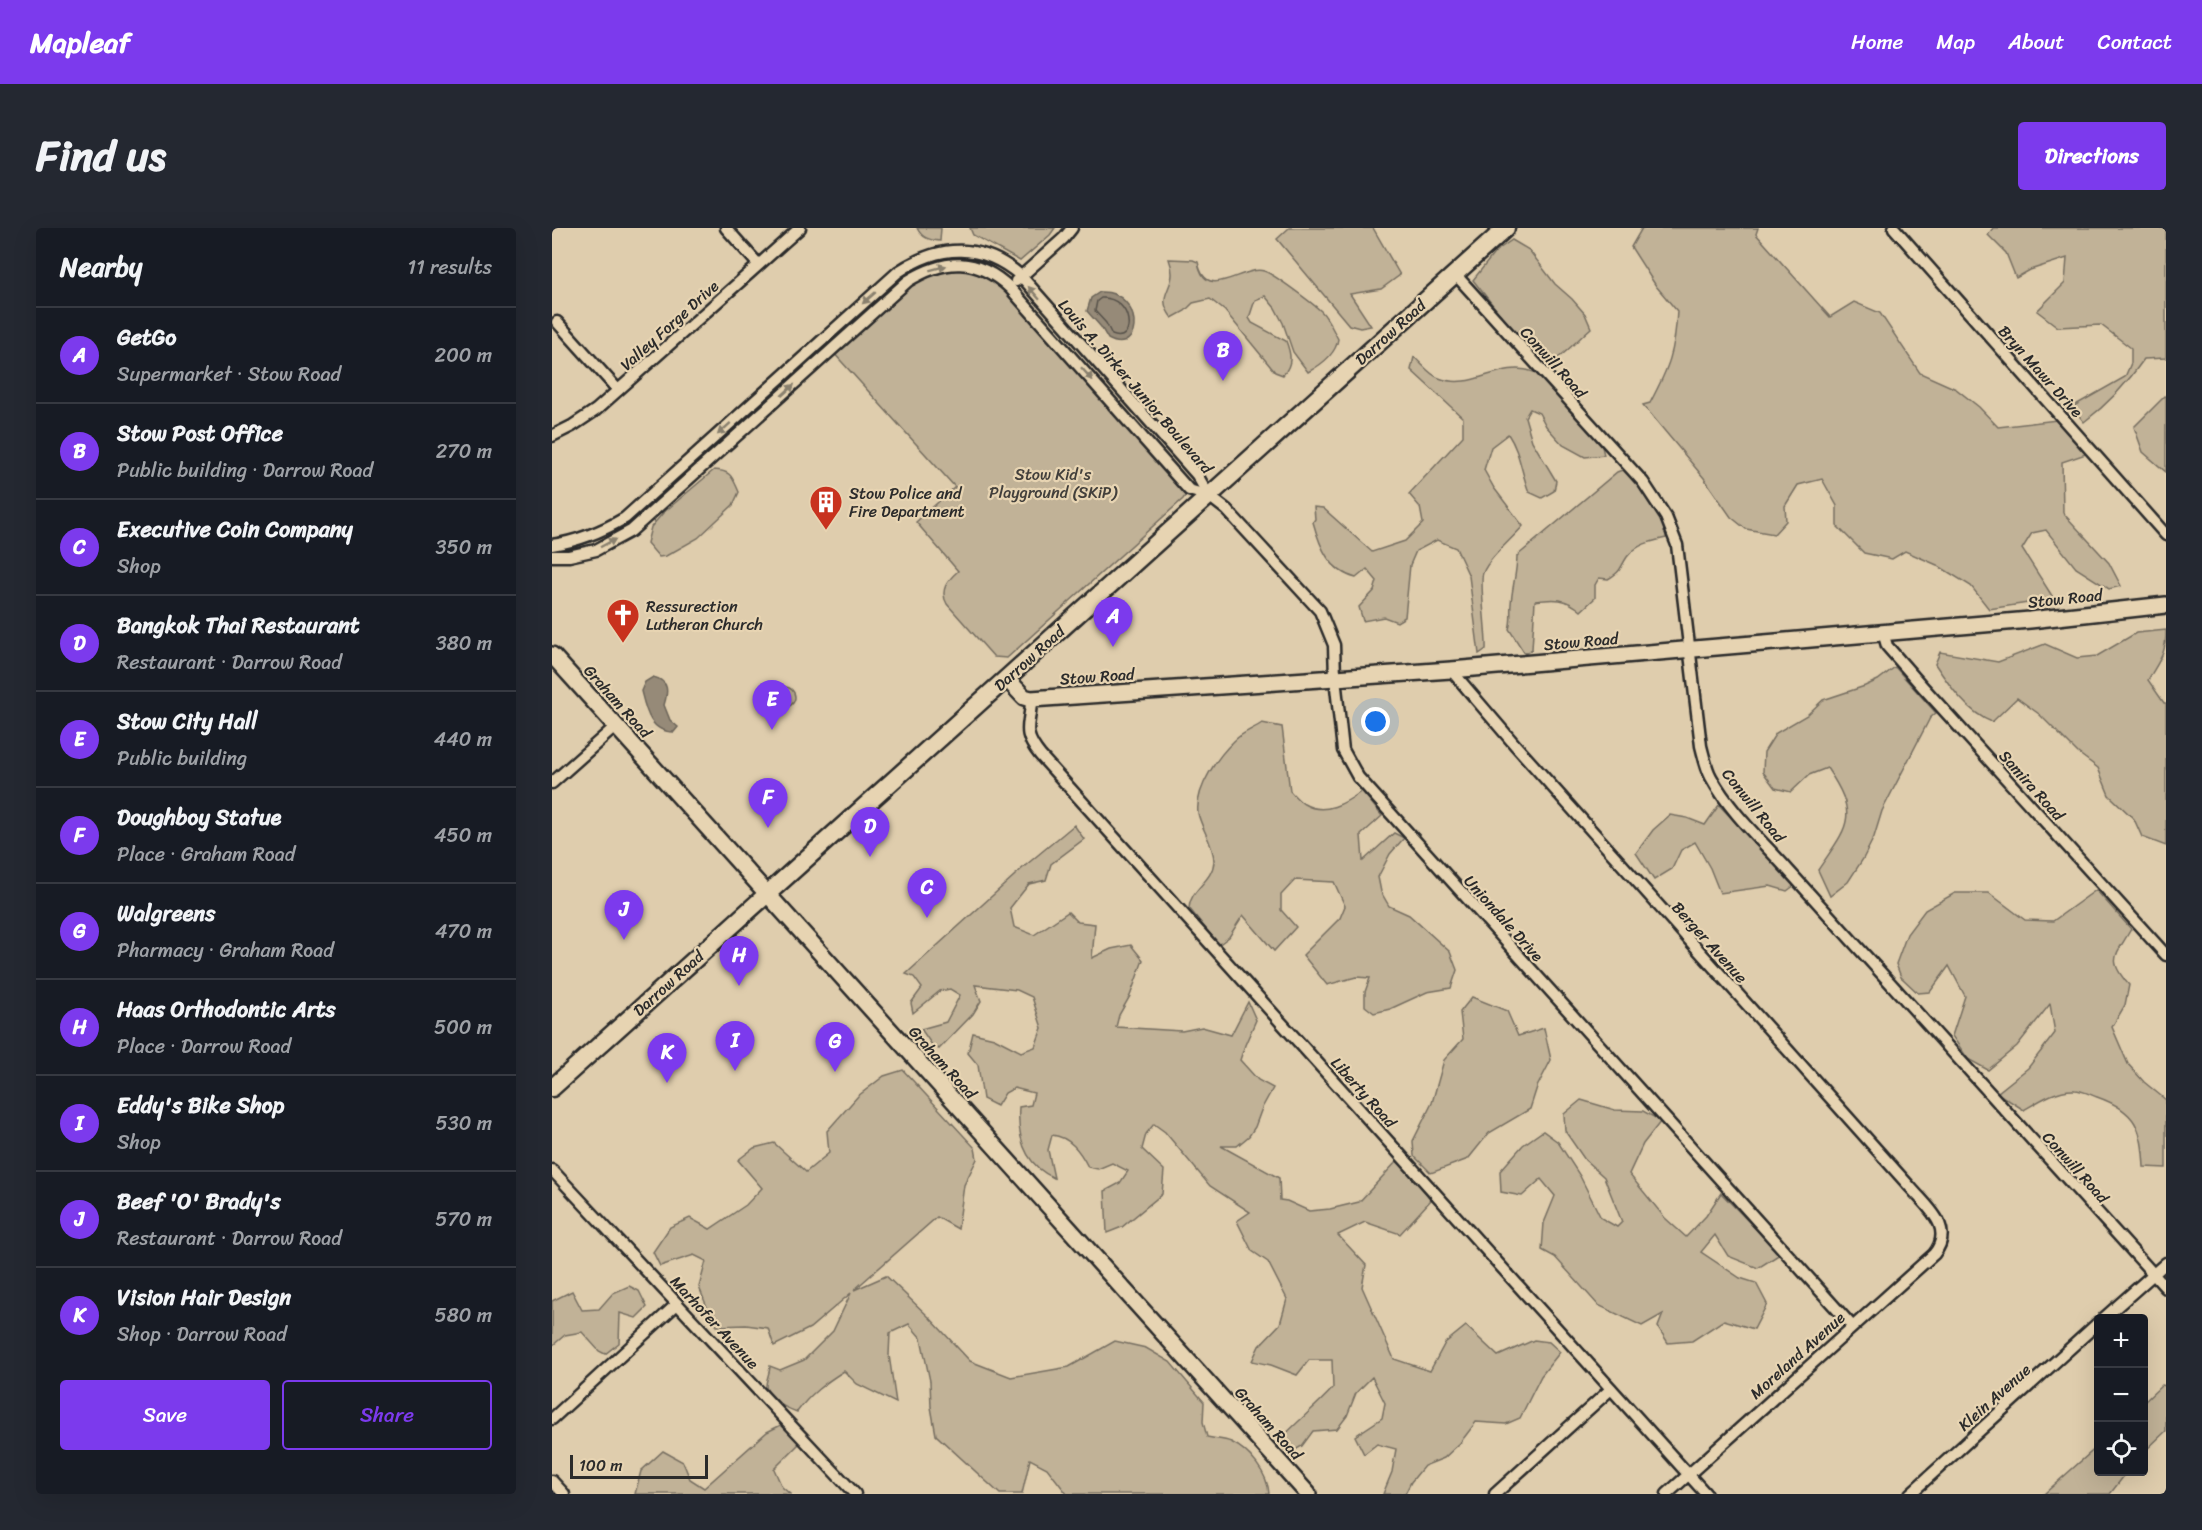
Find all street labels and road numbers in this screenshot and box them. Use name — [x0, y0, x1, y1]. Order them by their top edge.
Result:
street label: Valley Forge Drive — [613, 272, 726, 378]
street label: Darrow Road — [1348, 291, 1434, 373]
street label: Louis A. Dirker Junior Boulevard — [1051, 292, 1222, 482]
street label: Bryn Mawr Drive — [1991, 318, 2091, 425]
street label: Conwill Road — [1513, 319, 1595, 406]
street label: Stow Road — [2026, 580, 2105, 617]
street label: Darrow Road — [987, 617, 1073, 699]
street label: Stow Road — [1543, 624, 1621, 659]
street label: Graham Road — [576, 658, 660, 746]
street label: Stow Road — [1059, 659, 1137, 694]
street label: Samira Road — [1991, 743, 2073, 829]
street label: Conwill Road — [1714, 761, 1794, 850]
street label: Uniondale Drive — [1456, 868, 1551, 969]
street label: Berger Avenue — [1664, 894, 1755, 990]
street label: Darrow Road — [626, 942, 712, 1024]
street label: Graham Road — [901, 1019, 985, 1107]
street label: Liberty Road — [1323, 1050, 1405, 1136]
street label: Conwill Road — [2035, 1124, 2117, 1211]
street label: Marhofer Avenue — [663, 1268, 767, 1377]
street label: Moreland Avenue — [1743, 1304, 1852, 1407]
street label: Klein Avenue — [1951, 1356, 2038, 1439]
street label: Graham Road — [1227, 1380, 1311, 1468]

